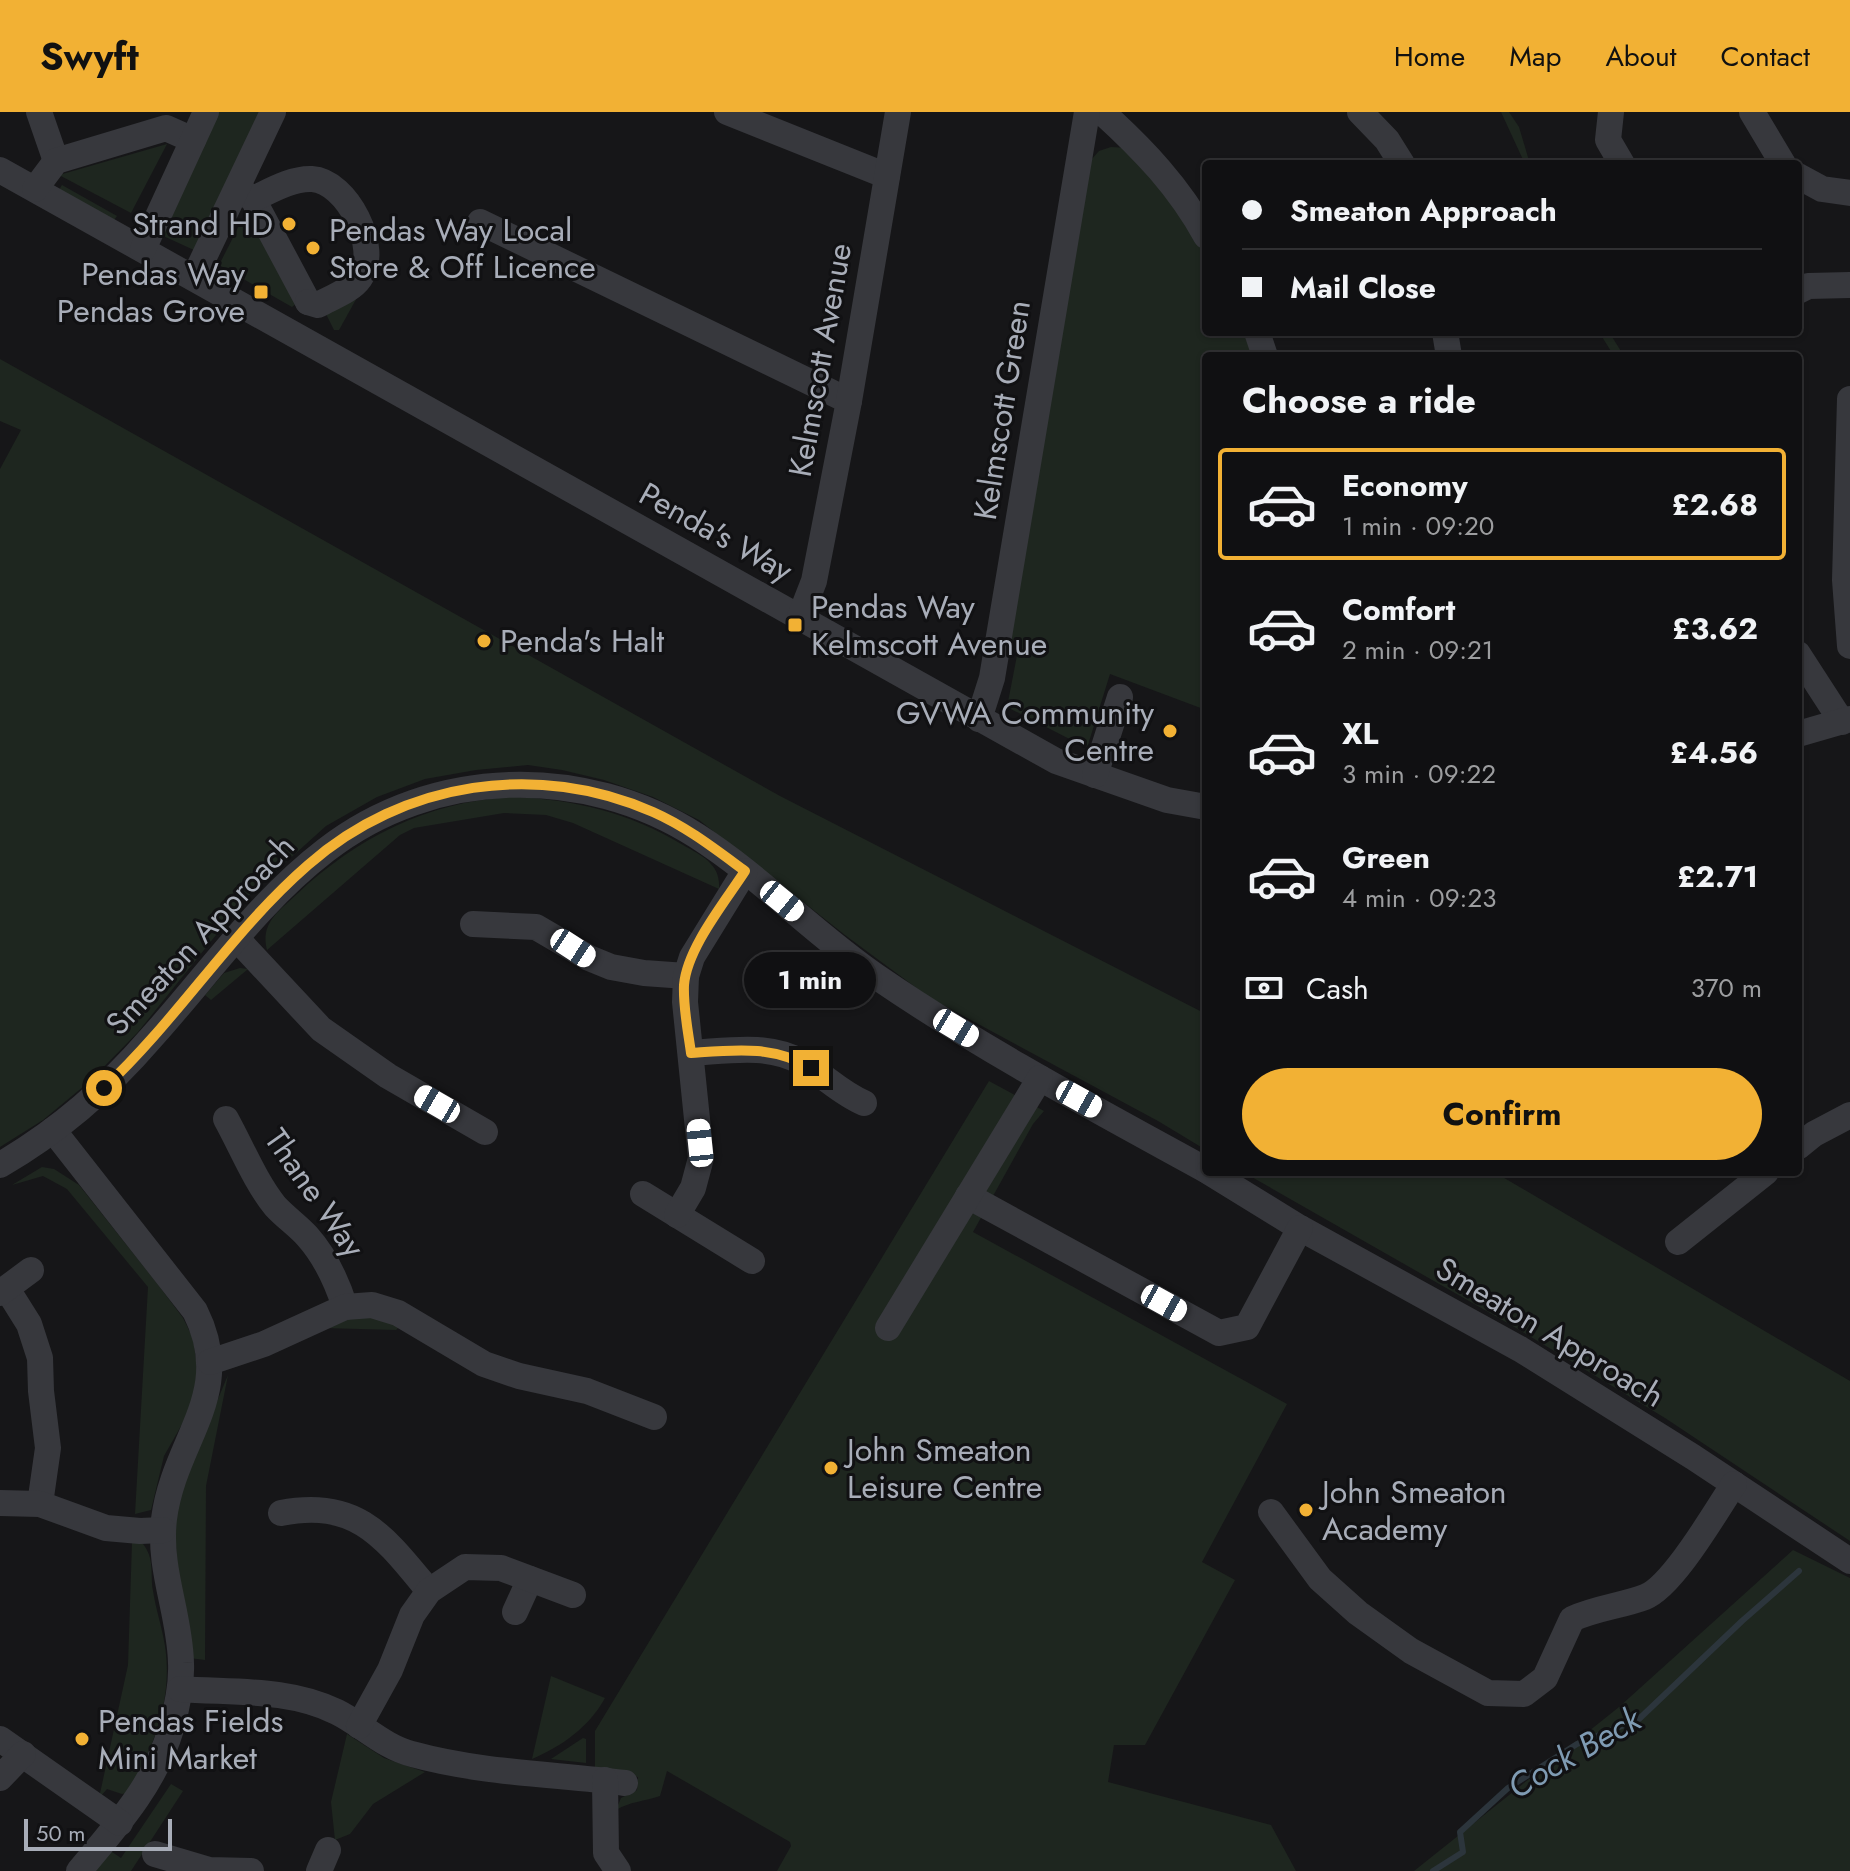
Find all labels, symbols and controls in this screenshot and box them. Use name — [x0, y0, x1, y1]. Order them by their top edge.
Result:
text: Swyft — [40, 29, 139, 84]
text: Home — [1394, 36, 1465, 77]
text: Map — [1509, 36, 1561, 77]
text: About — [1605, 36, 1677, 77]
text: Contact — [1721, 36, 1810, 77]
text: Smeaton Approach — [1290, 189, 1557, 232]
place label: Strand HD — [132, 201, 273, 247]
place label: Pendas Way Local Store & Off Licence — [329, 207, 596, 290]
marker: Strand HD — [280, 215, 298, 233]
marker: Pendas Way Local Store & Off Licence — [304, 239, 322, 257]
street label: Kelmscott Avenue — [777, 240, 863, 480]
place label: Pendas Way Pendas Grove — [57, 251, 246, 334]
text: Mail Close — [1290, 266, 1436, 309]
marker: Pendas Way Pendas Grove — [252, 283, 270, 301]
street label: Kelmscott Green — [962, 297, 1042, 523]
text: Choose a ride — [1242, 374, 1476, 426]
text: Economy — [1342, 464, 1468, 507]
icon: car — [1246, 468, 1318, 540]
street label: Penda's Way — [631, 471, 802, 593]
text: £2.68 — [1671, 483, 1758, 526]
text: 1 min · 09:20 — [1342, 507, 1494, 545]
place label: Pendas Way Kelmscott Avenue — [811, 584, 1047, 667]
text: Comfort — [1342, 588, 1455, 631]
icon: car — [1246, 592, 1318, 664]
text: £3.62 — [1672, 607, 1758, 650]
marker: Pendas Way Kelmscott Avenue — [786, 616, 804, 634]
place label: Penda's Halt — [500, 618, 665, 664]
text: 2 min · 09:21 — [1342, 631, 1494, 669]
marker: Penda's Halt — [475, 632, 493, 650]
place label: GVWA Community Centre — [896, 690, 1155, 773]
text: XL — [1342, 712, 1378, 755]
icon: car — [1246, 716, 1318, 788]
marker: GVWA Community Centre — [1161, 722, 1179, 740]
text: £4.56 — [1670, 731, 1758, 774]
text: 3 min · 09:22 — [1342, 755, 1496, 793]
street label: Smeaton Approach — [95, 825, 305, 1045]
text: Green — [1342, 836, 1430, 879]
icon: car — [1246, 840, 1318, 912]
text: £2.71 — [1677, 855, 1758, 898]
car — [756, 877, 808, 925]
text: 4 min · 09:23 — [1342, 879, 1496, 917]
car — [546, 925, 600, 971]
callout: 1 min — [745, 952, 877, 1008]
text: 1 min — [778, 961, 842, 999]
icon: cash — [1242, 966, 1286, 1010]
text: Cash — [1306, 967, 1369, 1010]
text: 370 m — [1691, 969, 1762, 1007]
car — [929, 1005, 983, 1051]
route end — [793, 1050, 829, 1086]
button: Confirm — [1242, 1068, 1762, 1160]
route start — [86, 1070, 122, 1106]
car — [1052, 1077, 1106, 1121]
car — [410, 1082, 464, 1126]
car — [686, 1118, 714, 1168]
street label: Thane Way — [254, 1119, 377, 1267]
street label: Smeaton Approach — [1427, 1246, 1673, 1418]
car — [1137, 1281, 1191, 1325]
place label: John Smeaton Leisure Centre — [843, 1427, 1042, 1510]
marker: John Smeaton Leisure Centre — [822, 1459, 840, 1477]
place label: John Smeaton Academy — [1318, 1469, 1507, 1552]
marker: John Smeaton Academy — [1297, 1501, 1315, 1519]
water label: Cock Beck — [1498, 1694, 1651, 1811]
place label: Pendas Fields Mini Market — [98, 1698, 283, 1781]
marker: Pendas Fields Mini Market — [73, 1730, 91, 1748]
scale bar — [24, 1815, 172, 1851]
text: 50 m — [36, 1817, 85, 1849]

